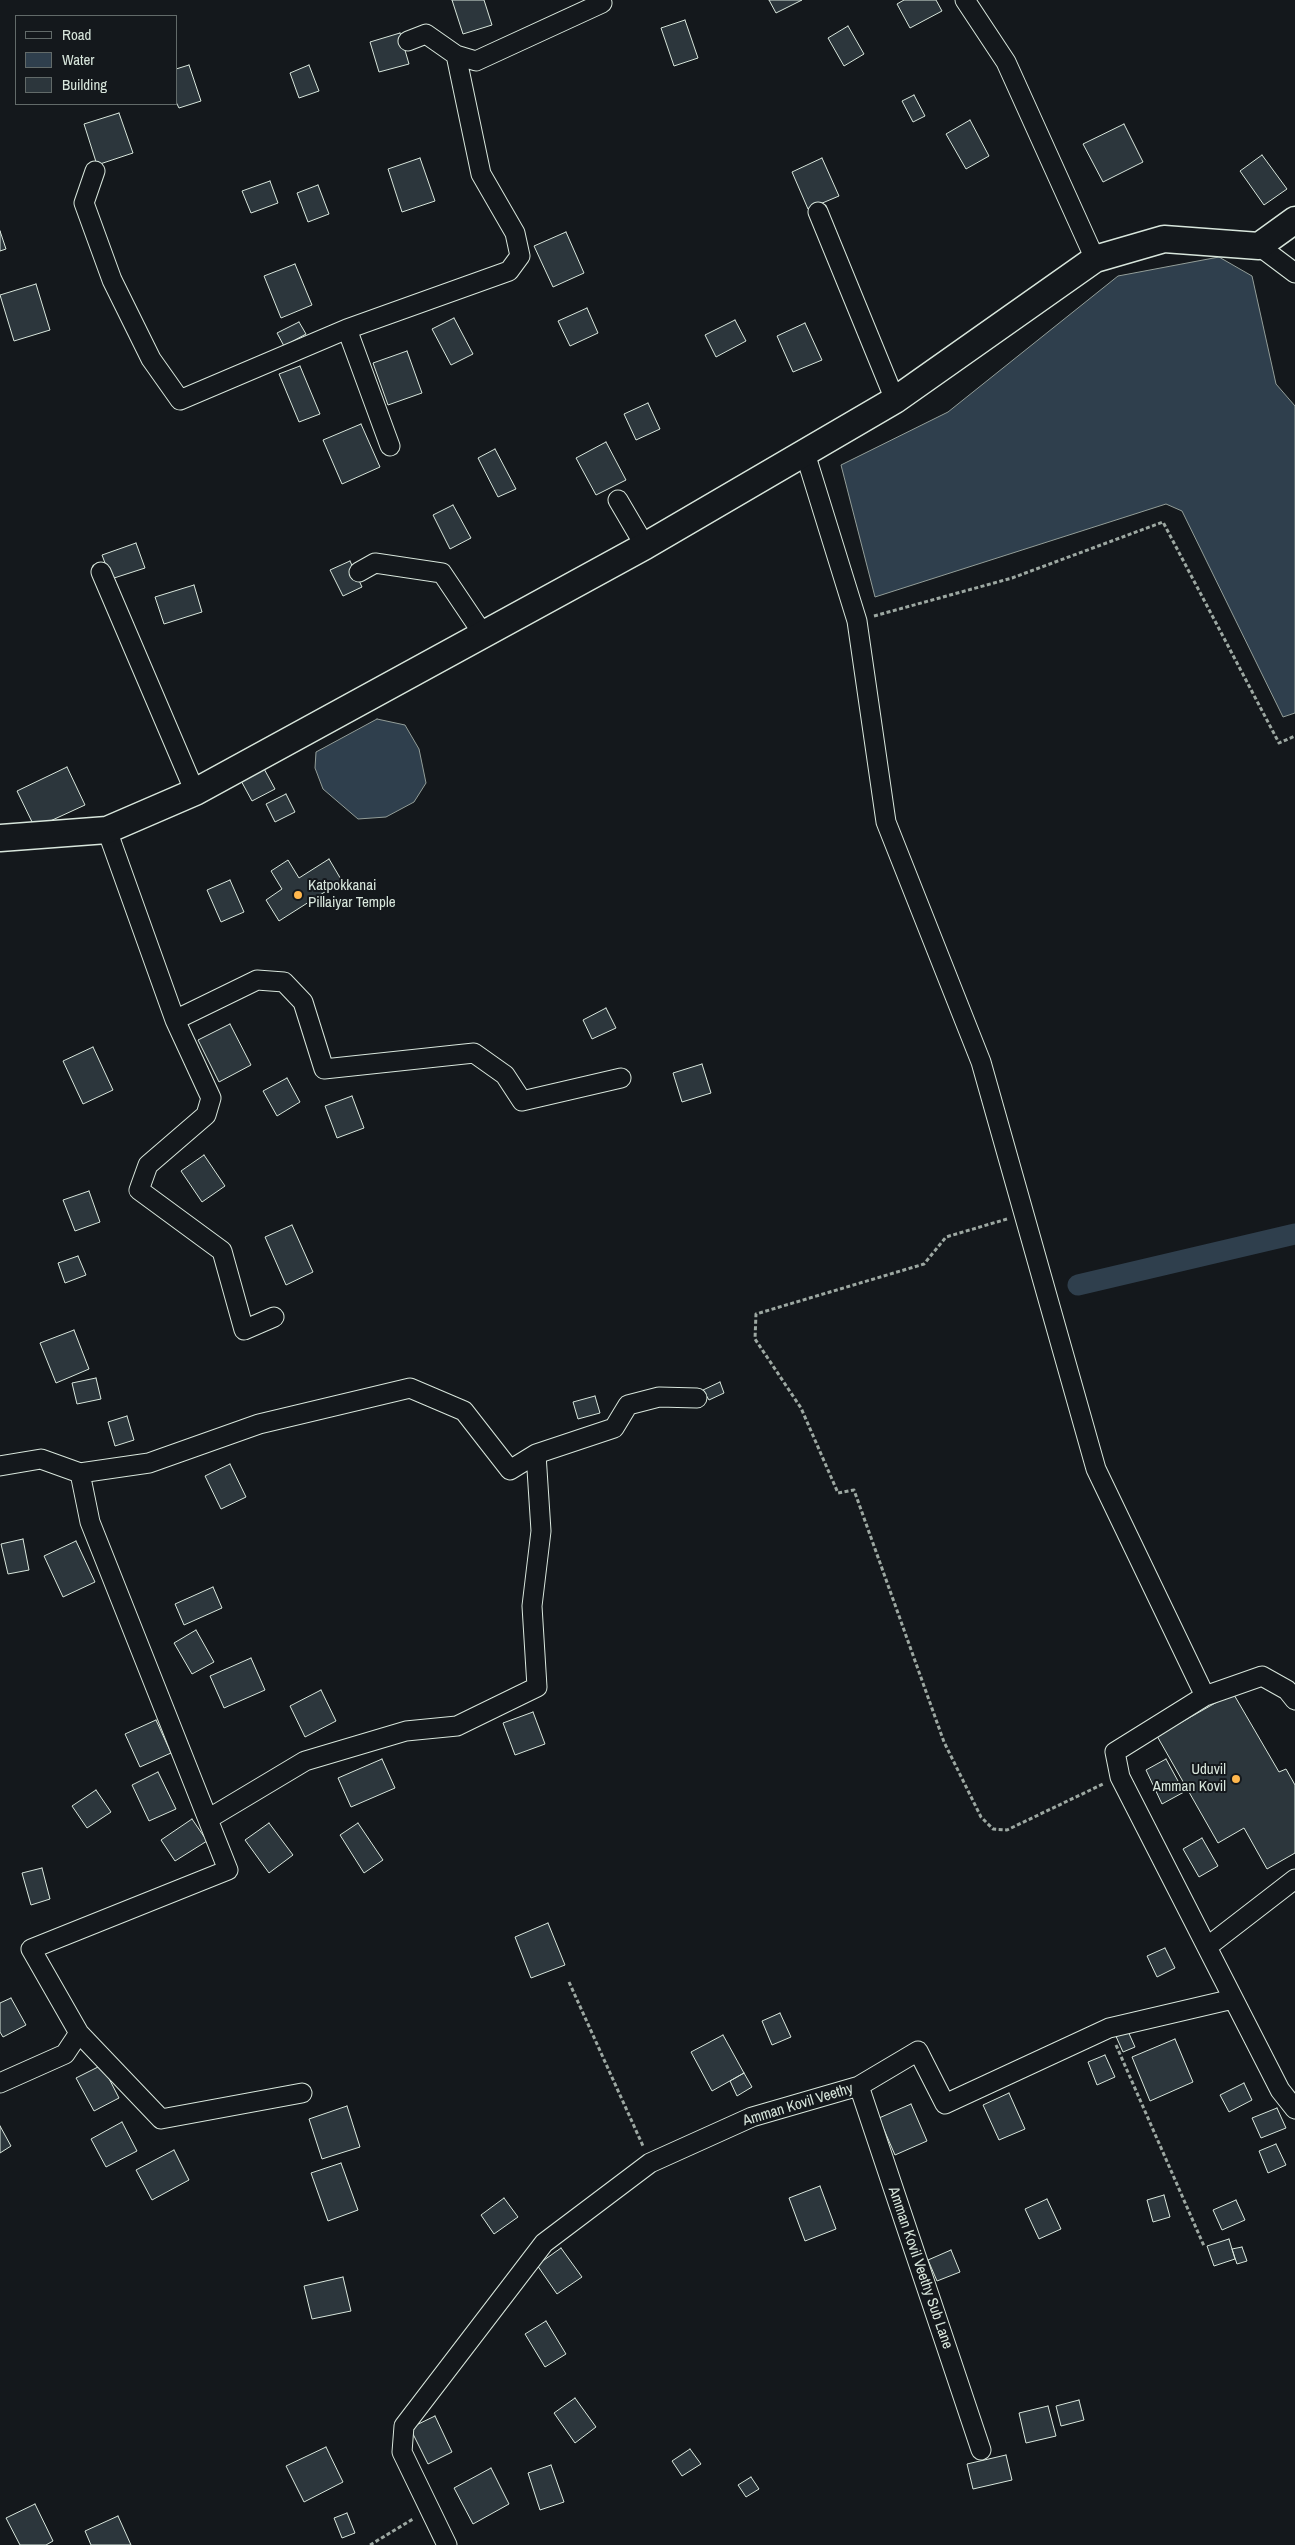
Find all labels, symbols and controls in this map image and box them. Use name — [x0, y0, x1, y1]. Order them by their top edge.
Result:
legend — [15, 15, 178, 105]
text: Road — [62, 24, 91, 45]
text: Water — [62, 49, 94, 70]
text: Building — [62, 74, 107, 95]
place label: Katpokkanai Pillaiyar Temple — [308, 877, 395, 912]
marker: Katpokkanai Pillaiyar Temple — [292, 889, 304, 901]
place label: Uduvil Amman Kovil — [1153, 1761, 1226, 1796]
marker: Uduvil Amman Kovil — [1230, 1773, 1242, 1785]
street label: Amman Kovil Veethy — [741, 2080, 855, 2130]
street label: Amman Kovil Veethy Sub Lane — [884, 2185, 956, 2351]

